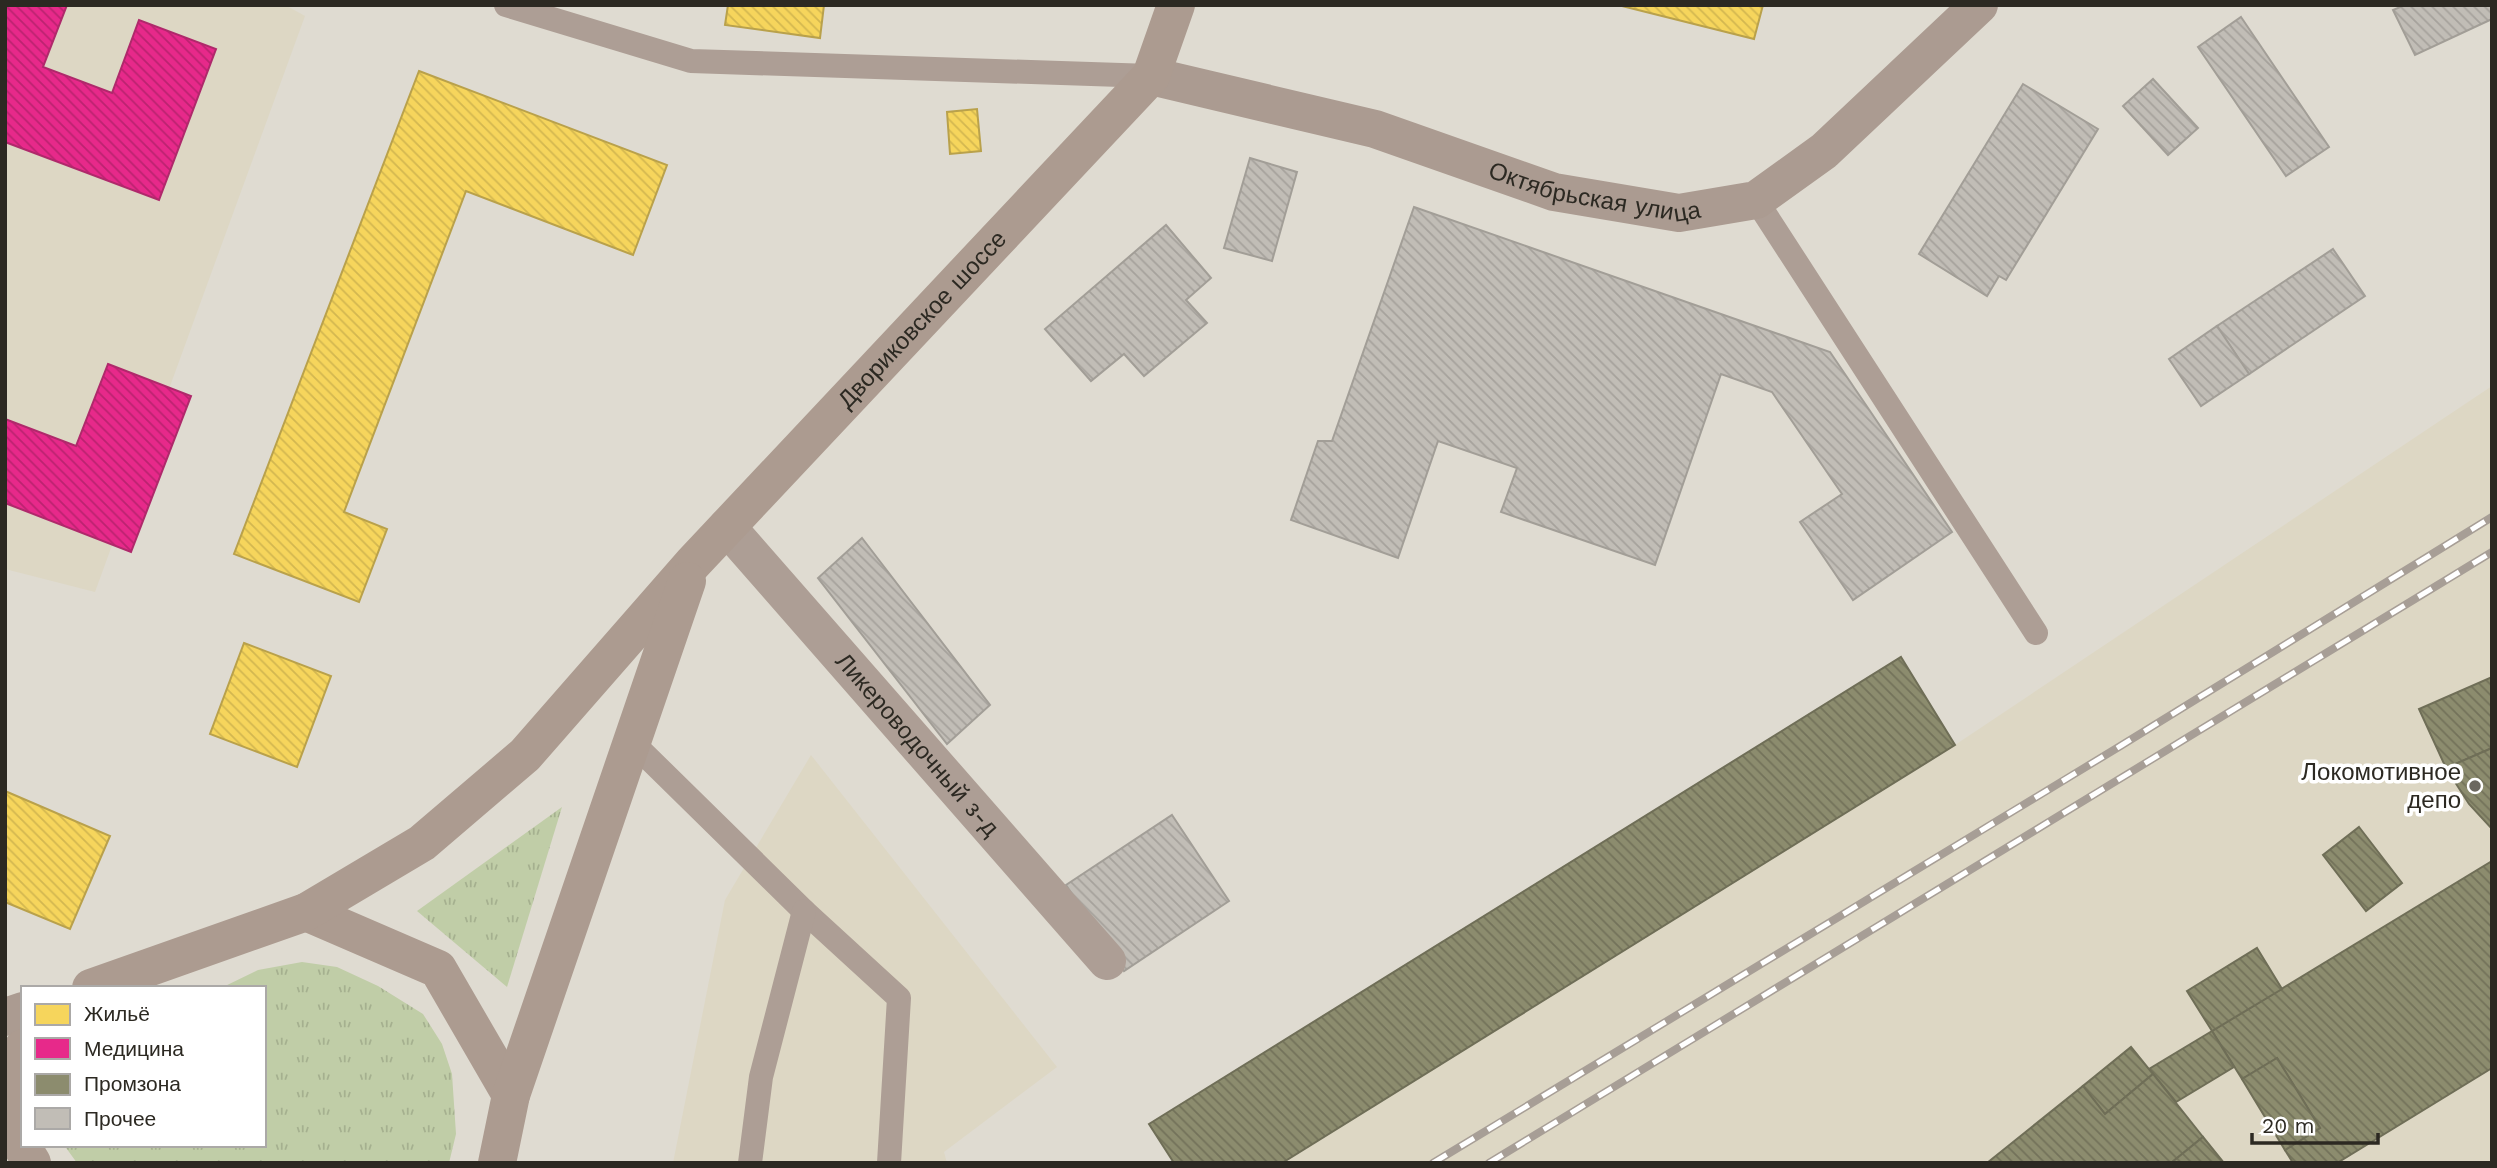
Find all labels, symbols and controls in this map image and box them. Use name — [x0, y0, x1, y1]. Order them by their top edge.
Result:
street label: Октябрьская улица — [1485, 156, 1703, 228]
street label: Двориковское шоссе — [832, 225, 1012, 414]
street label: Ликероводочный з-д — [830, 647, 1005, 842]
place label: Локомотивное депо — [2301, 758, 2461, 814]
marker: Локомотивное депо — [2467, 778, 2483, 794]
legend — [21, 986, 266, 1147]
text: Жильё — [84, 1001, 150, 1026]
text: Медицина — [84, 1036, 184, 1061]
text: Промзона — [84, 1071, 181, 1096]
scale bar — [2252, 1102, 2378, 1146]
text: Прочее — [84, 1106, 156, 1131]
text: 20 m — [2262, 1113, 2314, 1138]

